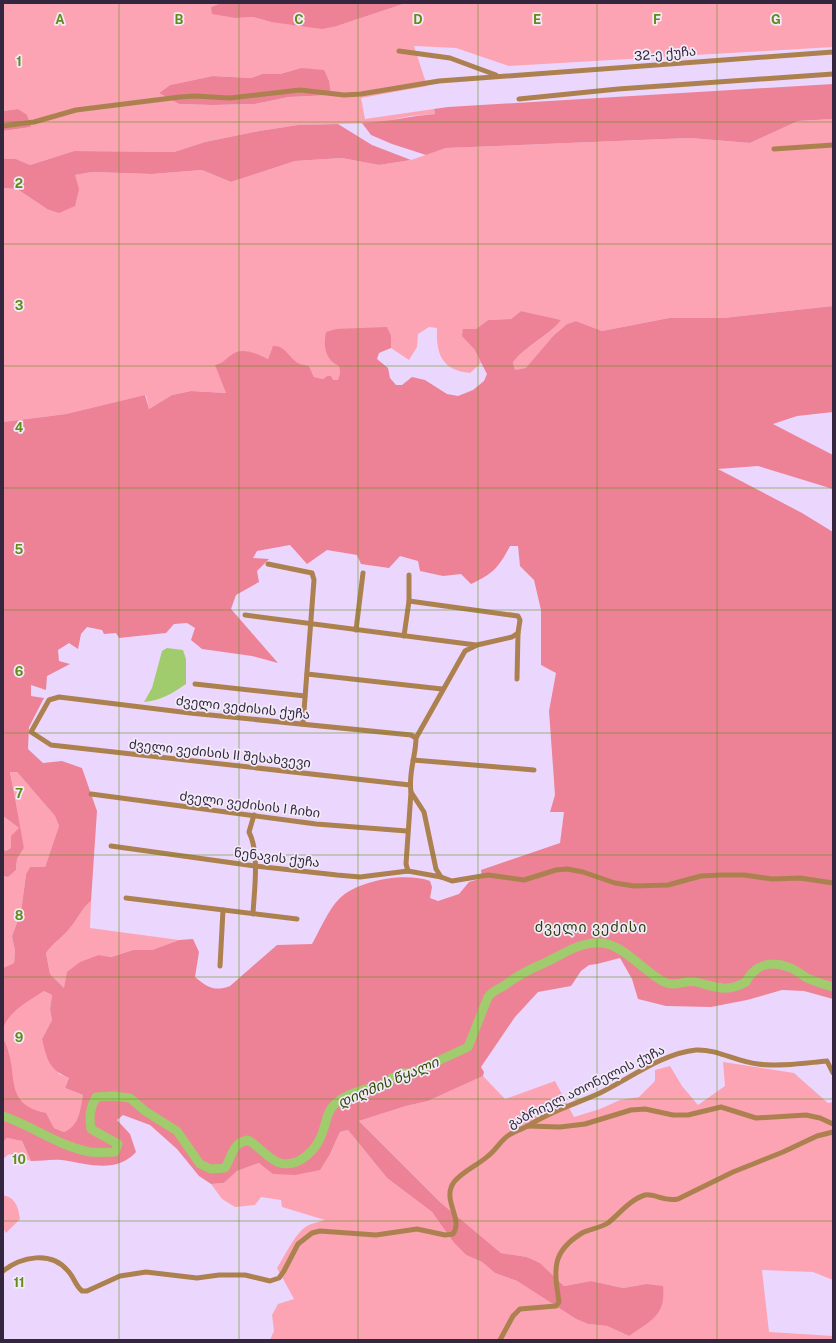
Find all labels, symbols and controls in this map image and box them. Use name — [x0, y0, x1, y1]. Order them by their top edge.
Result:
text: A — [55, 12, 65, 27]
text: B — [175, 12, 184, 27]
text: C — [294, 12, 304, 27]
text: D — [413, 12, 423, 27]
text: E — [533, 12, 541, 27]
text: F — [653, 12, 661, 27]
text: G — [771, 12, 781, 27]
street label: 32-ე ქუჩა — [633, 43, 697, 64]
text: 1 — [16, 54, 22, 69]
text: 2 — [15, 176, 23, 191]
text: 3 — [15, 298, 24, 313]
text: 4 — [15, 420, 24, 435]
text: 5 — [15, 542, 24, 557]
text: 6 — [15, 664, 24, 679]
street label: ძველი ვეძისის ქუჩა — [175, 693, 311, 723]
street label: ძველი ვეძისის II შესახვევი — [128, 736, 312, 772]
text: 7 — [15, 786, 23, 801]
street label: ძველი ვეძისის I ჩიხი — [179, 788, 321, 822]
street label: ნენავის ქუჩა — [233, 845, 321, 870]
text: 8 — [15, 908, 24, 923]
district label: ძველი ვეძისი — [535, 919, 647, 936]
text: 9 — [15, 1030, 23, 1045]
street label: გაბრიელ ათონელის ქუჩა — [505, 1042, 668, 1132]
water label: დიღმის წყალი — [335, 1053, 442, 1111]
text: 10 — [12, 1152, 26, 1167]
text: 11 — [13, 1275, 25, 1290]

